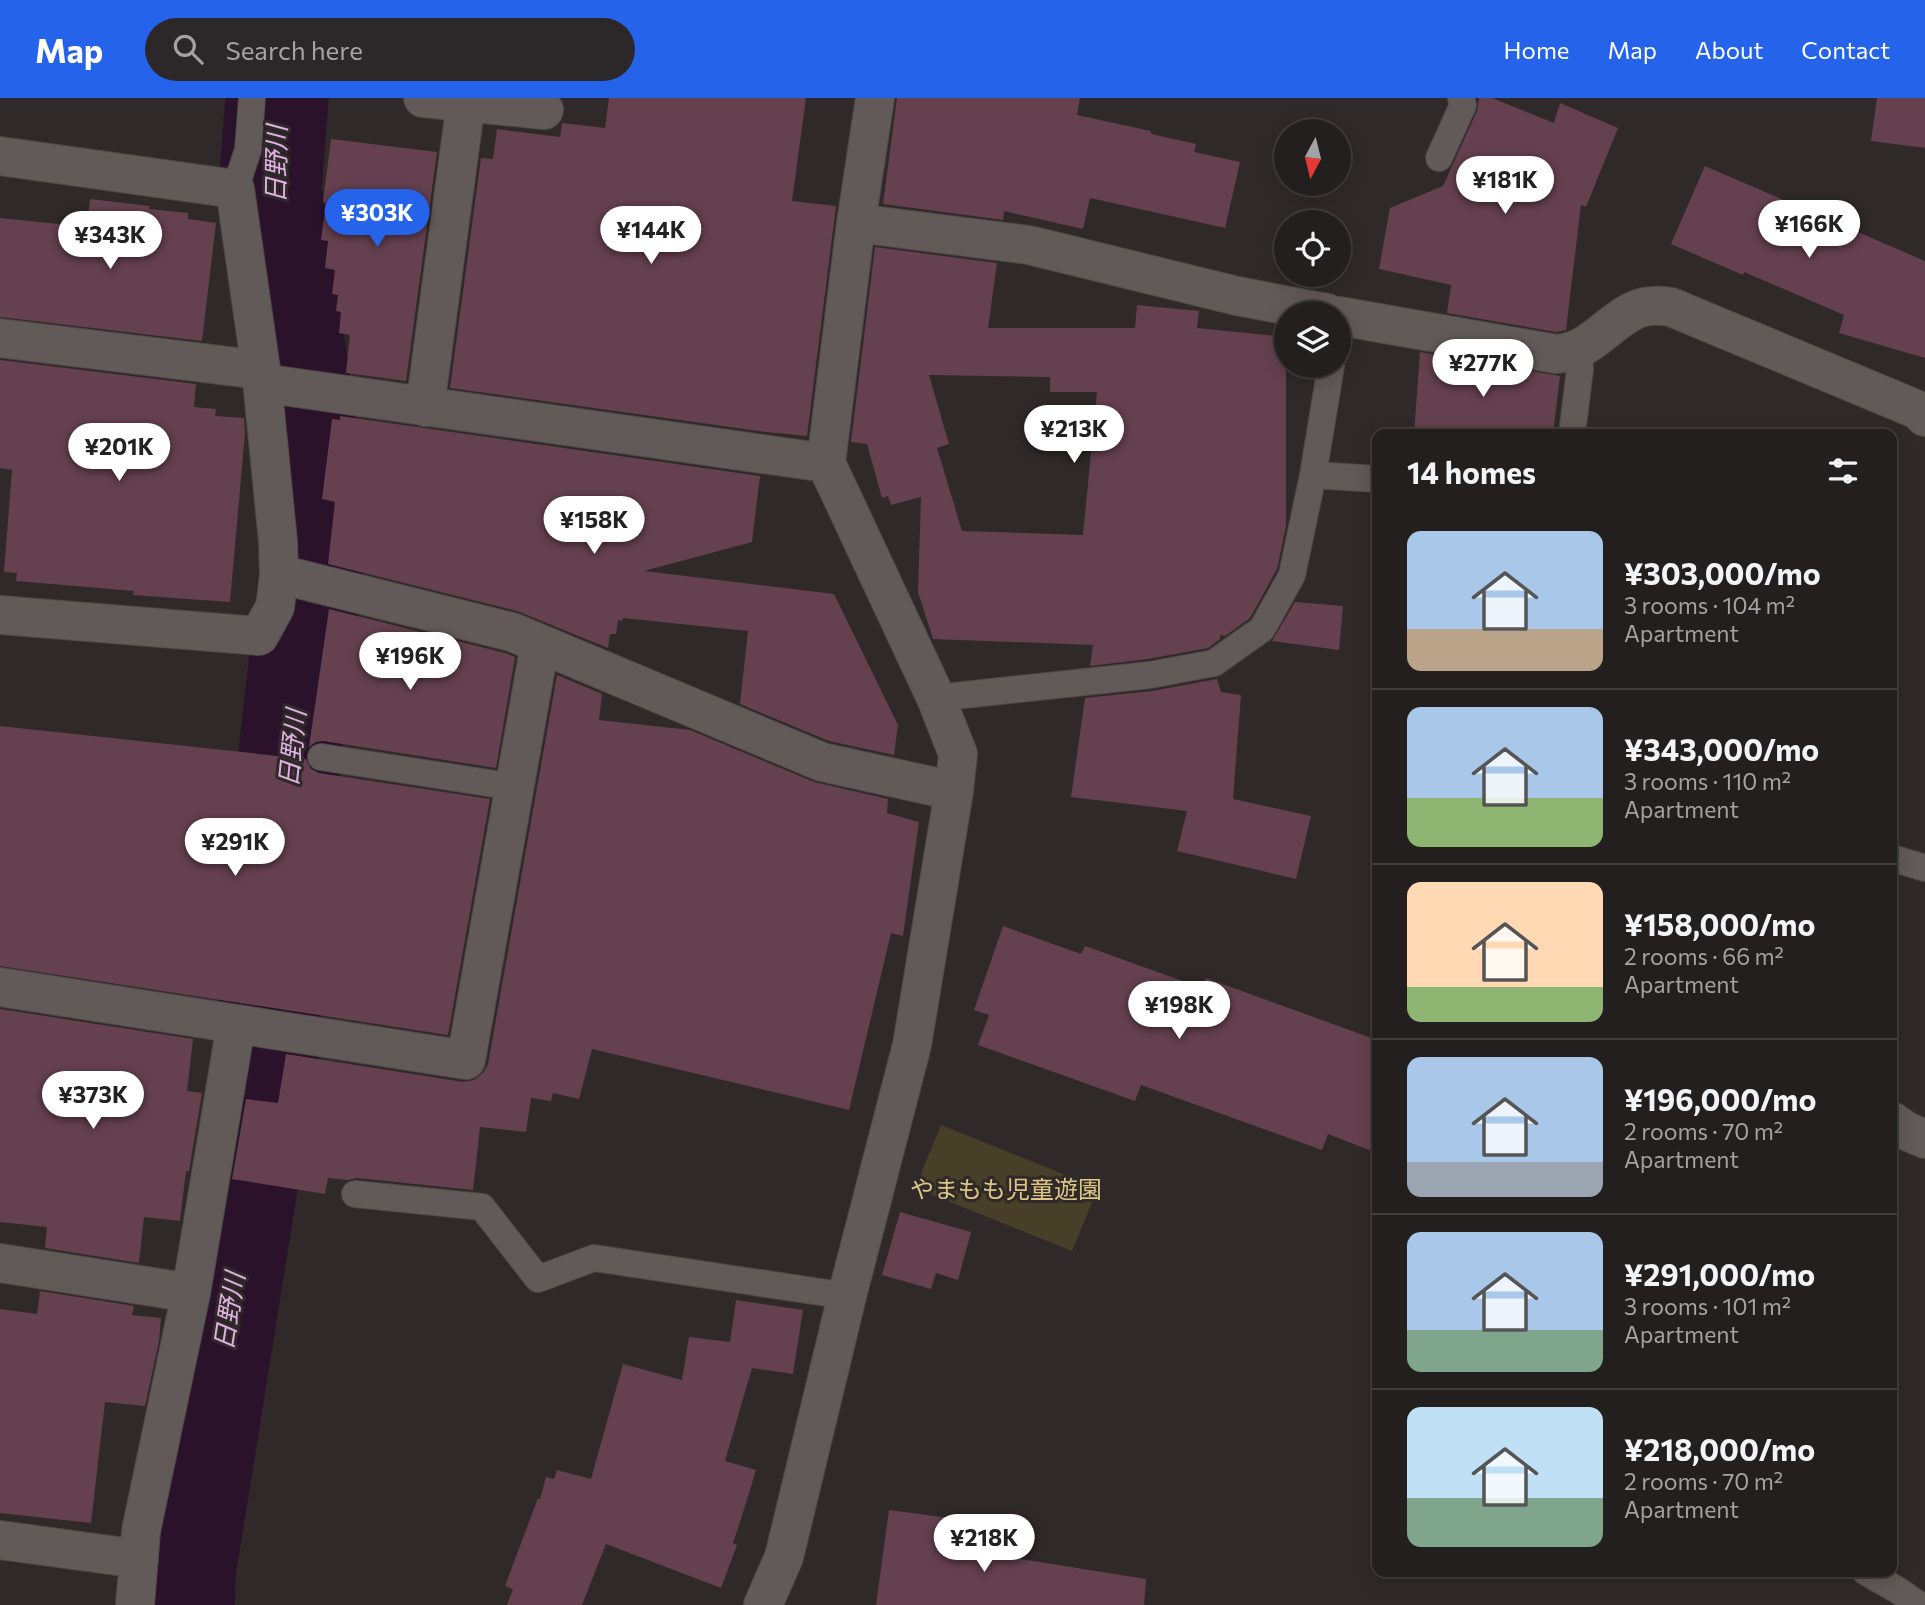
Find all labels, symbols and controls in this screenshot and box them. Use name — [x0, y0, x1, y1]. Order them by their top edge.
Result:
search box — [145, 18, 635, 81]
text: Map — [35, 29, 103, 70]
icon: search — [169, 30, 207, 68]
text: Search here — [225, 34, 363, 65]
text: Home — [1504, 35, 1570, 64]
text: Map — [1608, 35, 1657, 64]
text: About — [1695, 35, 1763, 64]
text: Contact — [1801, 35, 1890, 64]
north arrow — [1274, 119, 1351, 196]
map controls — [1274, 119, 1351, 378]
water label: 日野川 — [259, 122, 291, 203]
pin: ¥181K — [1456, 156, 1554, 216]
text: ¥181K — [1472, 165, 1538, 193]
pin: ¥303K — [328, 190, 426, 249]
text: ¥303K — [341, 198, 413, 226]
pin: ¥166K — [1760, 200, 1858, 260]
pin: ¥144K — [602, 206, 700, 266]
text: ¥166K — [1774, 209, 1844, 237]
button: locate — [1274, 210, 1351, 287]
pin: ¥343K — [61, 212, 159, 271]
text: ¥144K — [616, 215, 686, 243]
text: ¥343K — [74, 220, 146, 248]
button: layers — [1274, 301, 1351, 378]
pin: ¥277K — [1434, 340, 1532, 399]
text: ¥277K — [1448, 348, 1518, 376]
pin: ¥213K — [1025, 406, 1123, 465]
text: ¥213K — [1040, 414, 1108, 442]
pin: ¥201K — [70, 424, 168, 483]
text: ¥201K — [84, 432, 154, 460]
icon: filters — [1824, 452, 1862, 490]
text: 14 homes — [1407, 453, 1536, 490]
pin: ¥158K — [545, 496, 643, 556]
text: ¥158K — [560, 505, 628, 533]
text: ¥303,000/mo — [1624, 554, 1821, 591]
icon: home — [1463, 559, 1547, 643]
text: 3 rooms · 104 m² — [1624, 591, 1795, 619]
text: Apartment — [1624, 619, 1739, 647]
pin: ¥196K — [361, 632, 459, 692]
text: ¥196K — [375, 641, 445, 669]
water label: 日野川 — [272, 705, 311, 788]
text: ¥343,000/mo — [1624, 730, 1819, 767]
icon: home — [1463, 735, 1547, 819]
text: 3 rooms · 110 m² — [1624, 767, 1791, 795]
text: Apartment — [1624, 795, 1739, 823]
pin: ¥291K — [186, 818, 284, 878]
text: ¥291K — [201, 827, 269, 855]
text: ¥158,000/mo — [1624, 905, 1815, 942]
icon: home — [1463, 910, 1547, 994]
text: 2 rooms · 66 m² — [1624, 942, 1784, 970]
text: Apartment — [1624, 970, 1739, 998]
pin: ¥198K — [1130, 982, 1228, 1041]
text: ¥198K — [1144, 990, 1214, 1018]
pin: ¥373K — [44, 1072, 142, 1131]
text: ¥373K — [58, 1080, 128, 1108]
text: ¥196,000/mo — [1624, 1080, 1816, 1117]
icon: home — [1463, 1085, 1547, 1169]
text: 2 rooms · 70 m² — [1624, 1117, 1783, 1145]
text: Apartment — [1624, 1145, 1739, 1173]
park label: やまもも児童遊園 — [910, 1174, 1102, 1203]
text: ¥291,000/mo — [1624, 1255, 1815, 1292]
icon: home — [1463, 1260, 1547, 1344]
water label: 日野川 — [207, 1267, 250, 1352]
text: 3 rooms · 101 m² — [1624, 1292, 1791, 1320]
text: Apartment — [1624, 1320, 1739, 1348]
text: ¥218,000/mo — [1624, 1430, 1815, 1467]
icon: home — [1463, 1435, 1547, 1519]
text: 2 rooms · 70 m² — [1624, 1467, 1783, 1495]
text: Apartment — [1624, 1495, 1739, 1523]
pin: ¥218K — [935, 1514, 1033, 1574]
text: ¥218K — [950, 1523, 1018, 1551]

